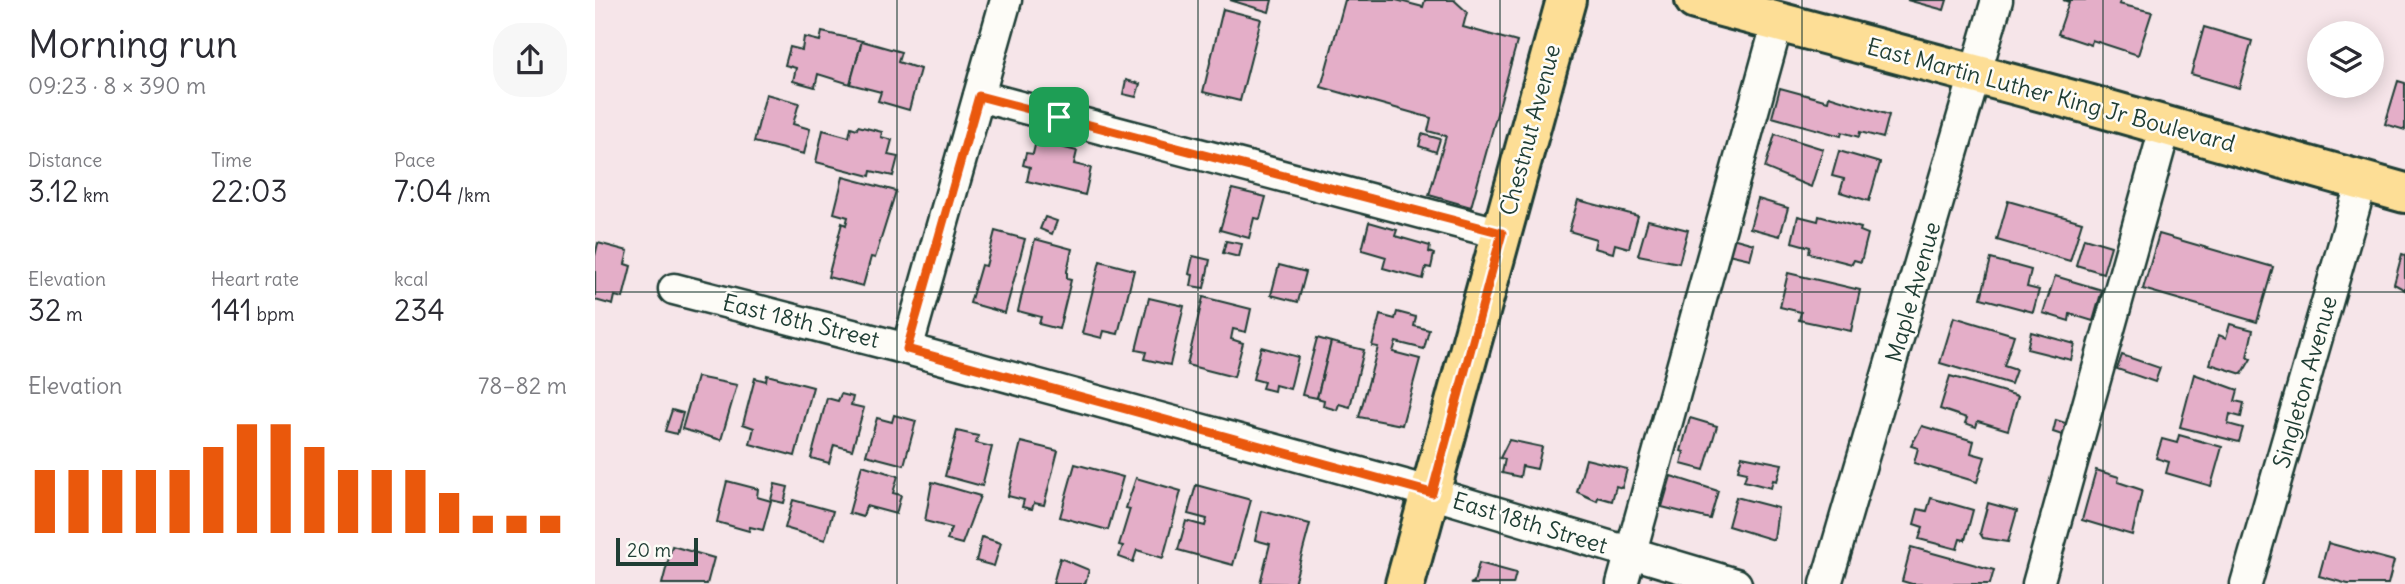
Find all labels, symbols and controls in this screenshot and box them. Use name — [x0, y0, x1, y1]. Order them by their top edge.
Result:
text: Morning run — [28, 21, 238, 68]
map controls — [2307, 21, 2384, 98]
button: layers — [2307, 21, 2384, 98]
button: share — [493, 23, 567, 97]
street label: East Martin Luther King Jr Boulevard — [1864, 31, 2238, 158]
street label: Chestnut Avenue — [1493, 41, 1566, 219]
text: 09:23 · 8 × 390 m — [28, 71, 206, 100]
pin — [1029, 87, 1089, 147]
icon: arrive — [1040, 98, 1078, 136]
text: Distance — [28, 148, 102, 172]
text: Time — [211, 148, 252, 172]
text: Pace — [394, 148, 435, 172]
text: 3.12 — [28, 172, 78, 210]
text: 22:03 — [211, 172, 287, 210]
text: 7:04 — [394, 172, 453, 210]
text: km — [78, 183, 109, 207]
text: /km — [453, 183, 490, 207]
street label: Maple Avenue — [1879, 218, 1946, 365]
text: Elevation — [28, 267, 106, 291]
text: Heart rate — [211, 267, 299, 291]
text: kcal — [394, 267, 428, 291]
street label: East 18th Street — [720, 287, 883, 354]
text: 32 — [28, 291, 61, 329]
text: 141 — [211, 291, 252, 329]
text: 234 — [394, 291, 445, 329]
street label: Singleton Avenue — [2266, 292, 2343, 472]
text: m — [61, 302, 83, 326]
text: bpm — [252, 302, 294, 326]
text: Elevation — [28, 371, 122, 400]
text: 78–82 m — [478, 371, 567, 400]
street label: East 18th Street — [1449, 485, 1611, 560]
scale bar — [616, 535, 698, 567]
text: 20 m — [627, 538, 671, 562]

